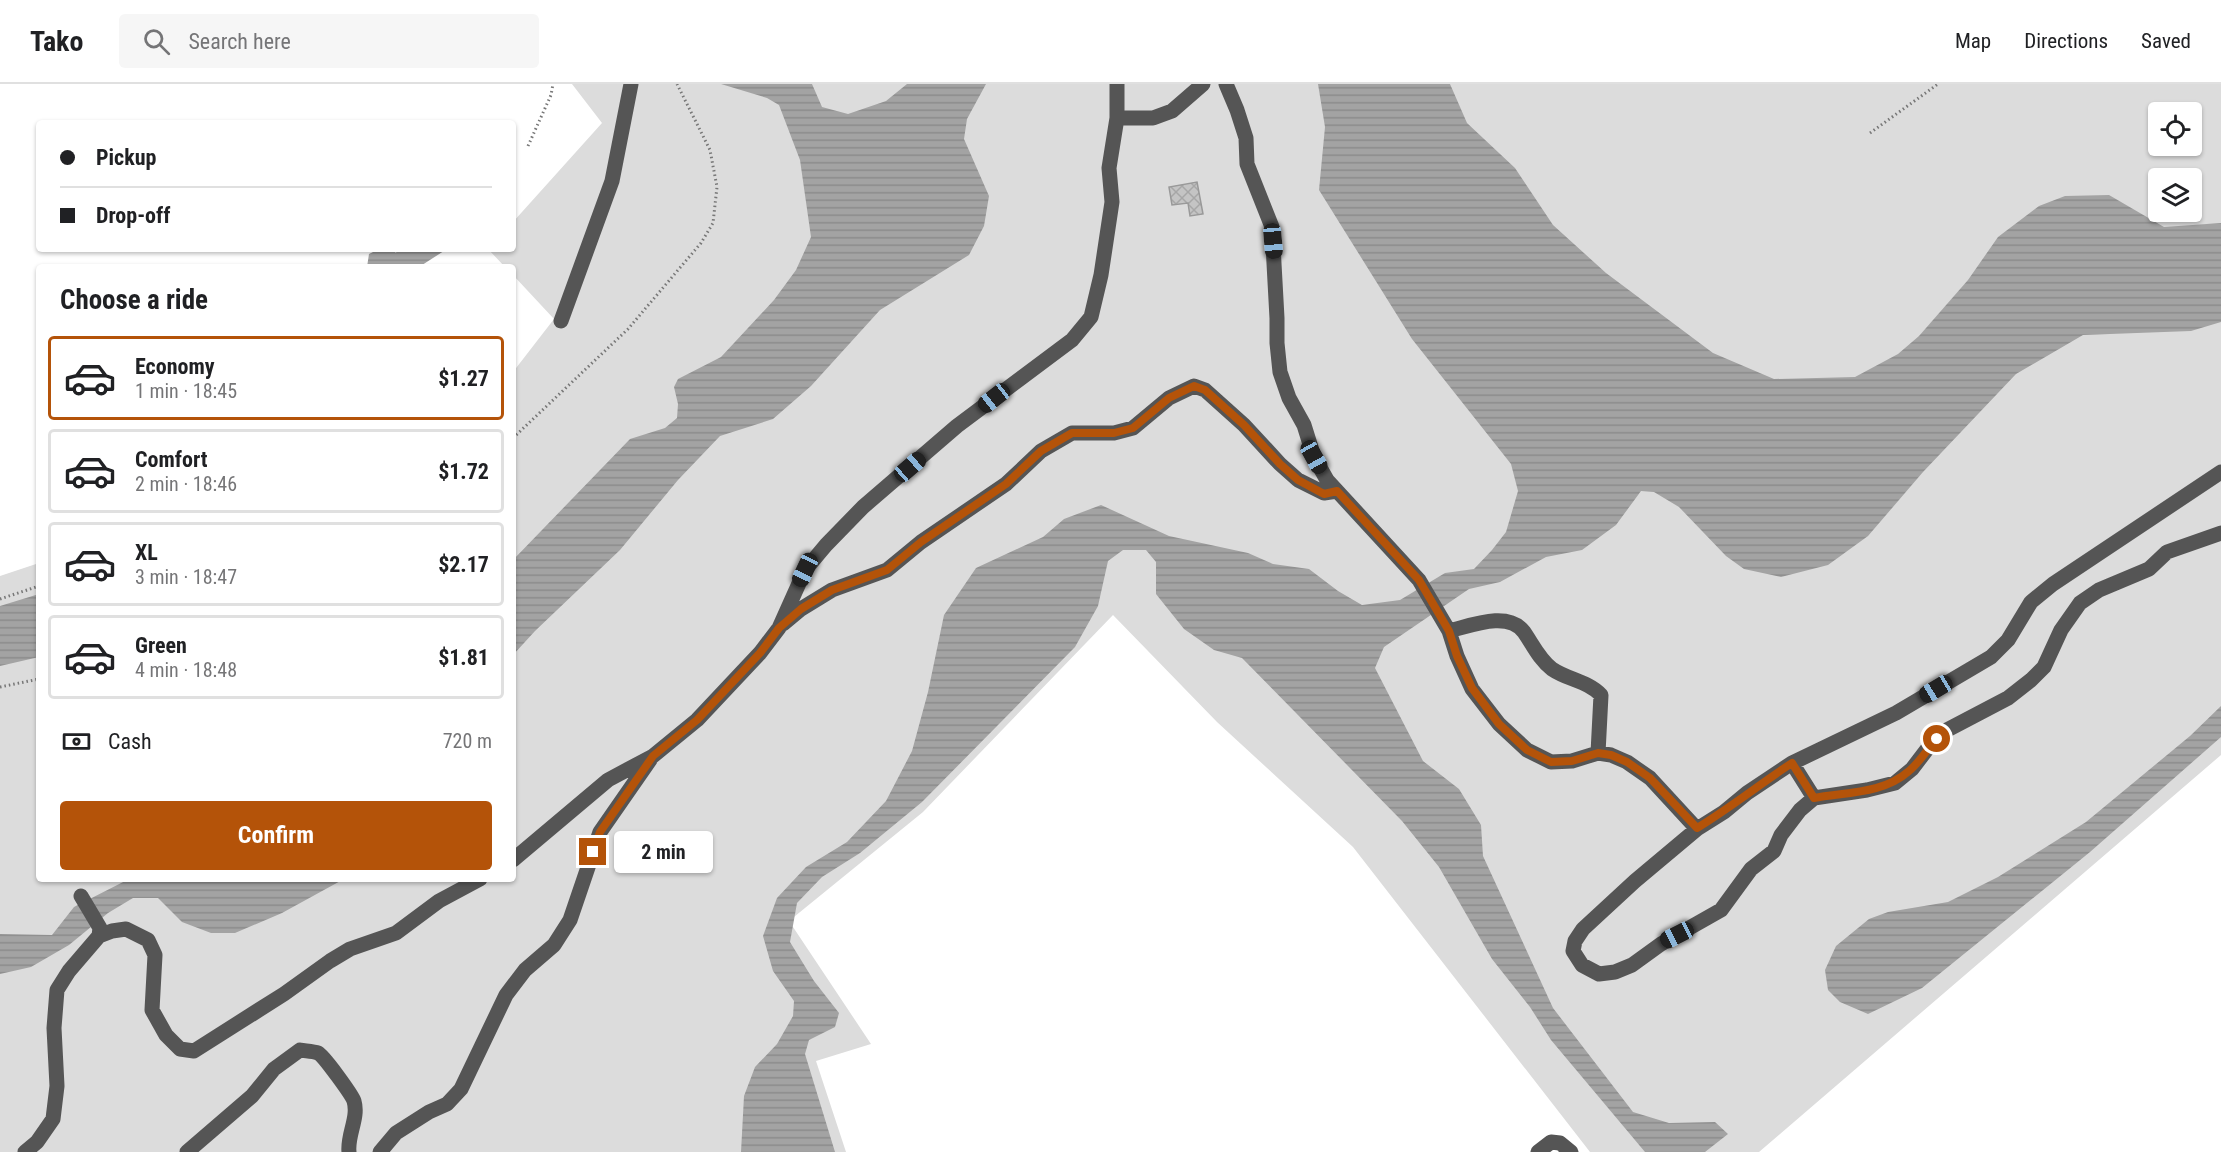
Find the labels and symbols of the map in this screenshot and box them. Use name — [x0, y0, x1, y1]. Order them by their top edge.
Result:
car — [1262, 222, 1284, 260]
car — [974, 380, 1014, 416]
car — [1297, 437, 1331, 477]
car — [891, 448, 929, 486]
car — [789, 550, 821, 590]
car — [1916, 672, 1956, 706]
route start — [1923, 725, 1950, 752]
callout: 2 min — [614, 831, 713, 873]
route end — [579, 838, 606, 865]
car — [1657, 919, 1697, 951]

